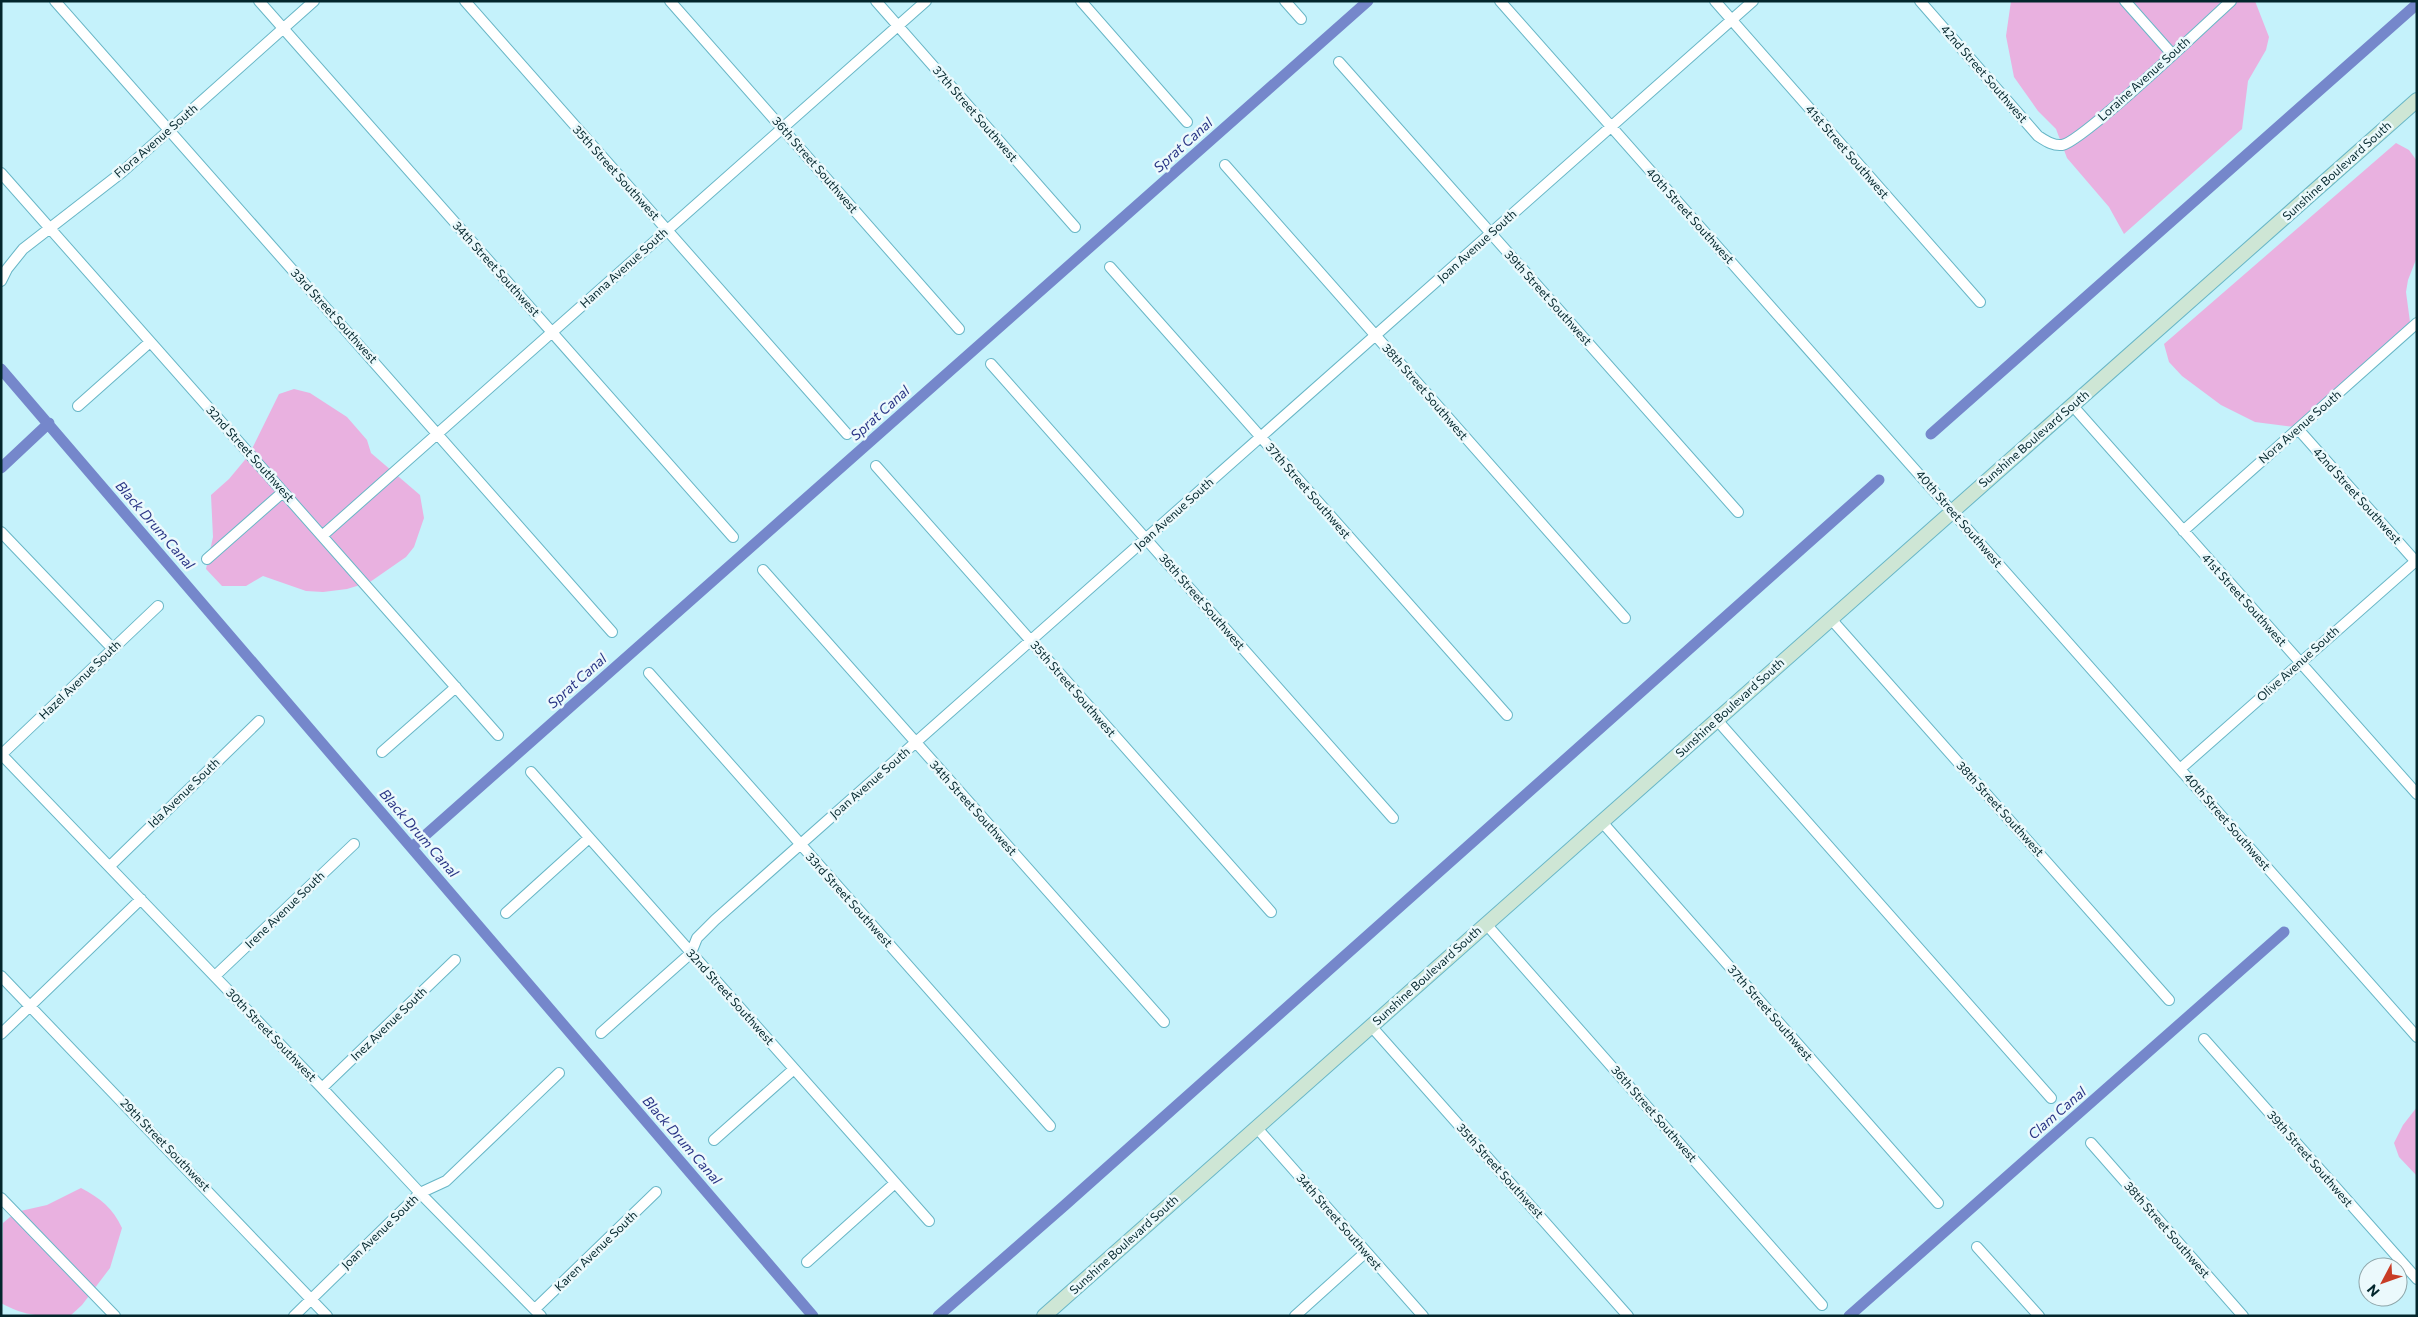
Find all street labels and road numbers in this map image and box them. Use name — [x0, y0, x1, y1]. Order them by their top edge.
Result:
street label: 42nd Street Southwest — [1939, 22, 2031, 125]
street label: Loraine Avenue South — [2095, 33, 2192, 123]
street label: 37th Street Southwest — [930, 63, 1021, 164]
street label: Flora Avenue South — [111, 100, 200, 180]
street label: 41st Street Southwest — [1803, 102, 1892, 201]
street label: 36th Street Southwest — [770, 113, 861, 215]
street label: Sunshine Boulevard South — [2279, 118, 2393, 223]
street label: 35th Street Southwest — [570, 122, 663, 223]
street label: 40th Street Southwest — [1644, 165, 1737, 266]
street label: Joan Avenue South — [1434, 206, 1519, 285]
street label: 34th Street Southwest — [450, 218, 543, 319]
street label: Hanna Avenue South — [577, 224, 670, 310]
street label: 39th Street Southwest — [1502, 247, 1595, 348]
street label: 33rd Street Southwest — [289, 265, 381, 366]
street label: 38th Street Southwest — [1380, 340, 1471, 442]
street label: Sunshine Boulevard South — [1975, 387, 2091, 490]
street label: Nora Avenue South — [2255, 387, 2343, 466]
street label: 32nd Street Southwest — [204, 402, 298, 504]
street label: 37th Street Southwest — [1263, 440, 1354, 541]
street label: 42nd Street Southwest — [2311, 444, 2405, 546]
street label: 40th Street Southwest — [1914, 467, 2006, 570]
street label: Joan Avenue South — [1131, 474, 1216, 553]
street label: 36th Street Southwest — [1157, 550, 1248, 652]
street label: 41st Street Southwest — [2200, 550, 2290, 648]
street label: Olive Avenue South — [2253, 623, 2341, 704]
street label: Hazel Avenue South — [36, 637, 123, 722]
street label: 35th Street Southwest — [1028, 637, 1119, 739]
street label: Sunshine Boulevard South — [1672, 655, 1786, 760]
street label: Joan Avenue South — [827, 744, 913, 821]
street label: Ida Avenue South — [145, 755, 222, 830]
street label: 34th Street Southwest — [927, 757, 1020, 858]
street label: 38th Street Southwest — [1954, 758, 2047, 859]
street label: 40th Street Southwest — [2182, 770, 2274, 873]
street label: 33rd Street Southwest — [804, 849, 896, 950]
street label: Irene Avenue South — [242, 868, 327, 951]
street label: Sunshine Boulevard South — [1369, 923, 1483, 1028]
street label: 32nd Street Southwest — [684, 945, 778, 1047]
street label: 37th Street Southwest — [1725, 962, 1816, 1063]
street label: Inez Avenue South — [348, 984, 429, 1063]
street label: 30th Street Southwest — [224, 985, 320, 1084]
street label: 36th Street Southwest — [1609, 1062, 1700, 1164]
street label: 29th Street Southwest — [118, 1095, 213, 1193]
street label: 39th Street Southwest — [2265, 1107, 2356, 1209]
street label: 35th Street Southwest — [1454, 1120, 1547, 1221]
street label: 34th Street Southwest — [1294, 1170, 1385, 1272]
street label: 38th Street Southwest — [2122, 1178, 2213, 1280]
street label: Joan Avenue South — [338, 1191, 421, 1272]
street label: Sunshine Boulevard South — [1066, 1192, 1180, 1297]
street label: Karen Avenue South — [551, 1207, 640, 1293]

